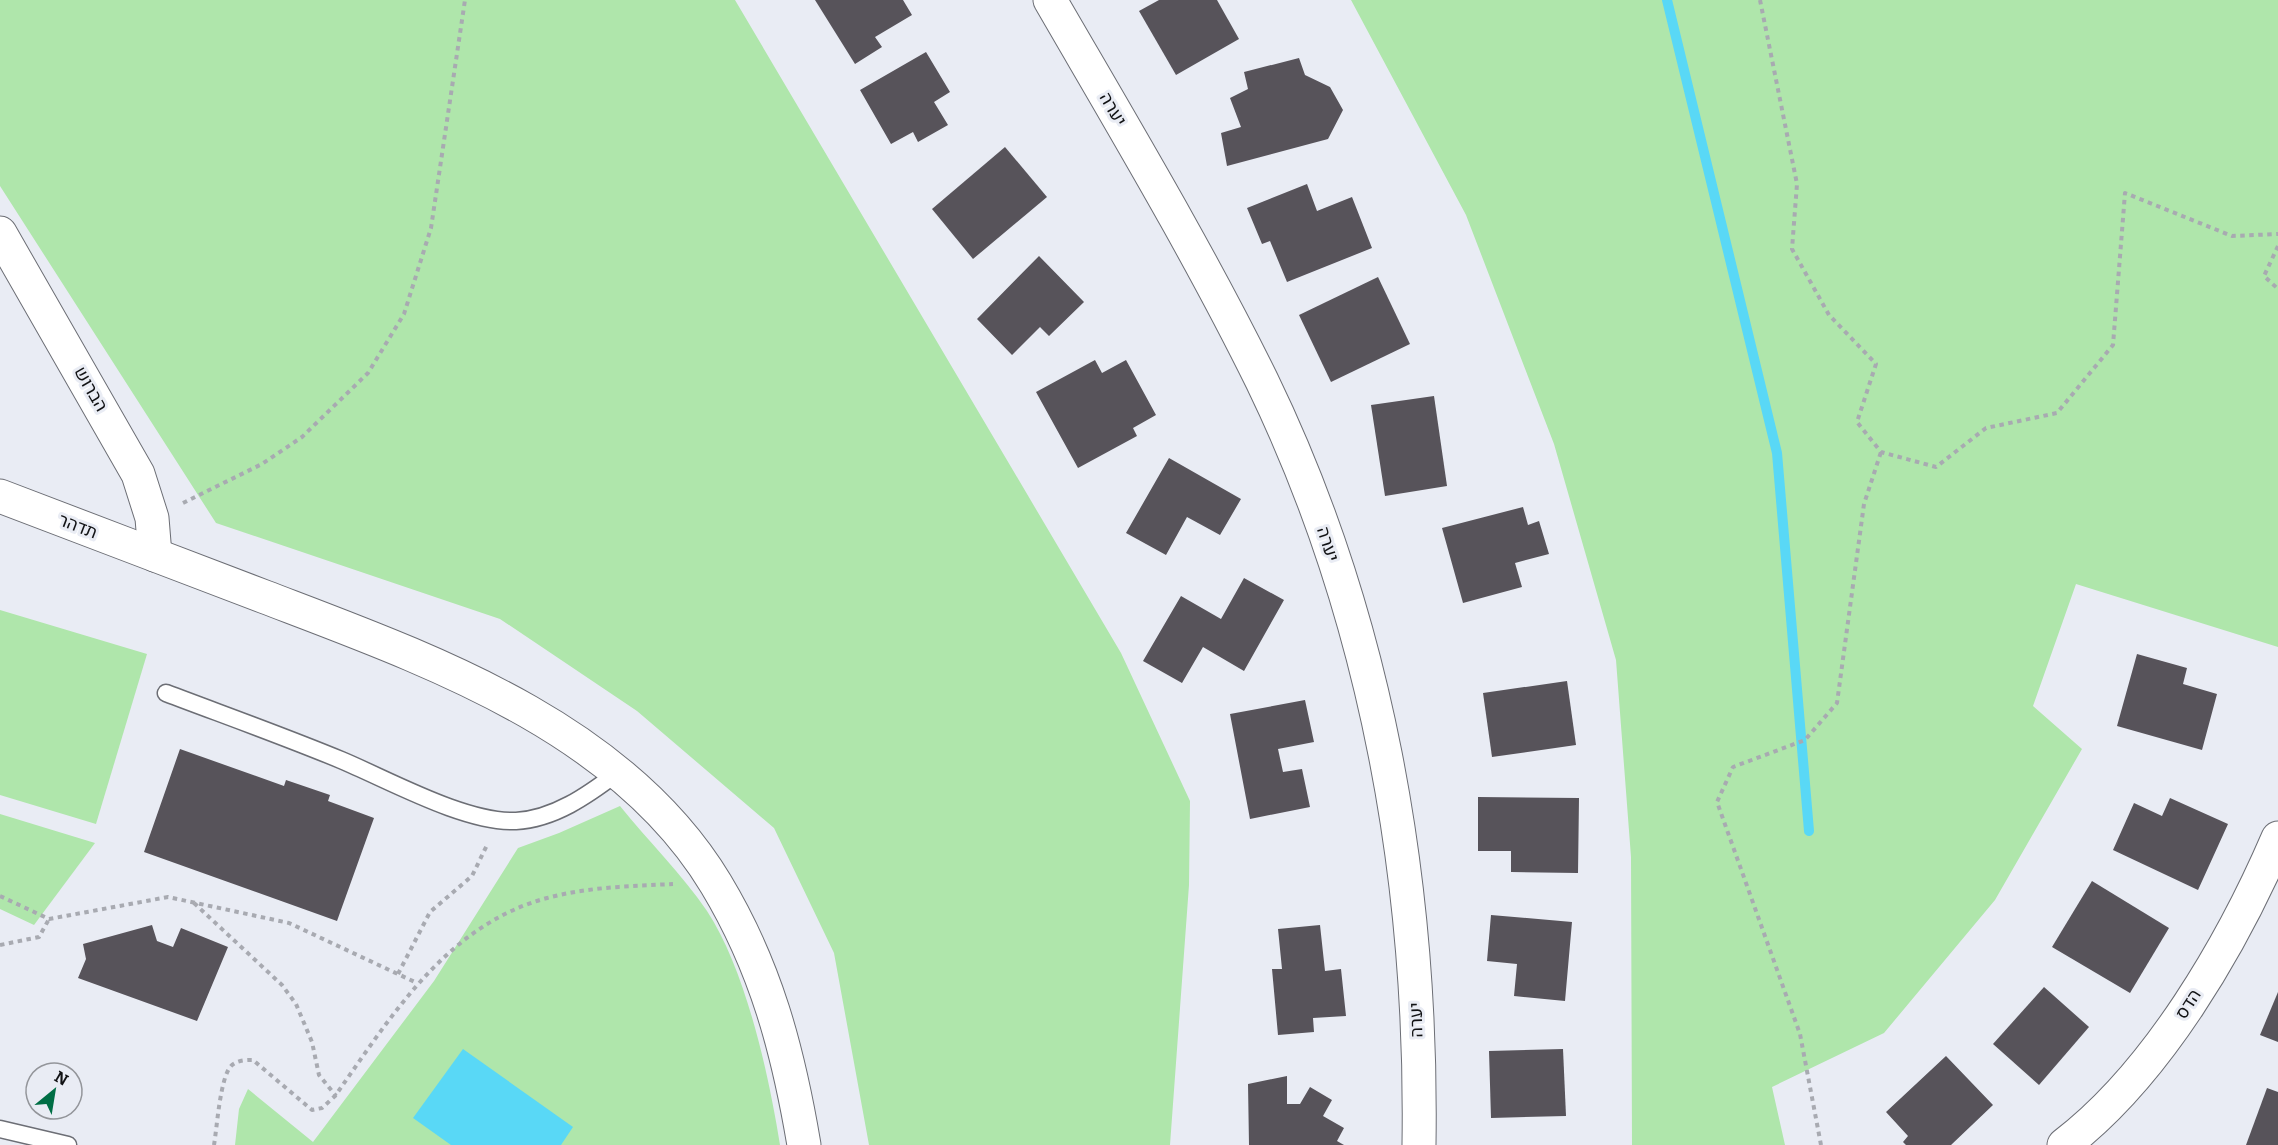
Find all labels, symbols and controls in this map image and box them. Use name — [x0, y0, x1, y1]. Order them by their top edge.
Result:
street label: יערה — [1095, 88, 1131, 130]
street label: הברוש — [69, 362, 113, 416]
street label: תדהר — [55, 509, 101, 543]
street label: יערה — [1312, 524, 1344, 564]
street label: הדס — [2170, 985, 2206, 1023]
street label: יערה — [1404, 1002, 1428, 1038]
north arrow — [24, 1061, 84, 1121]
text: N — [51, 1067, 71, 1090]

